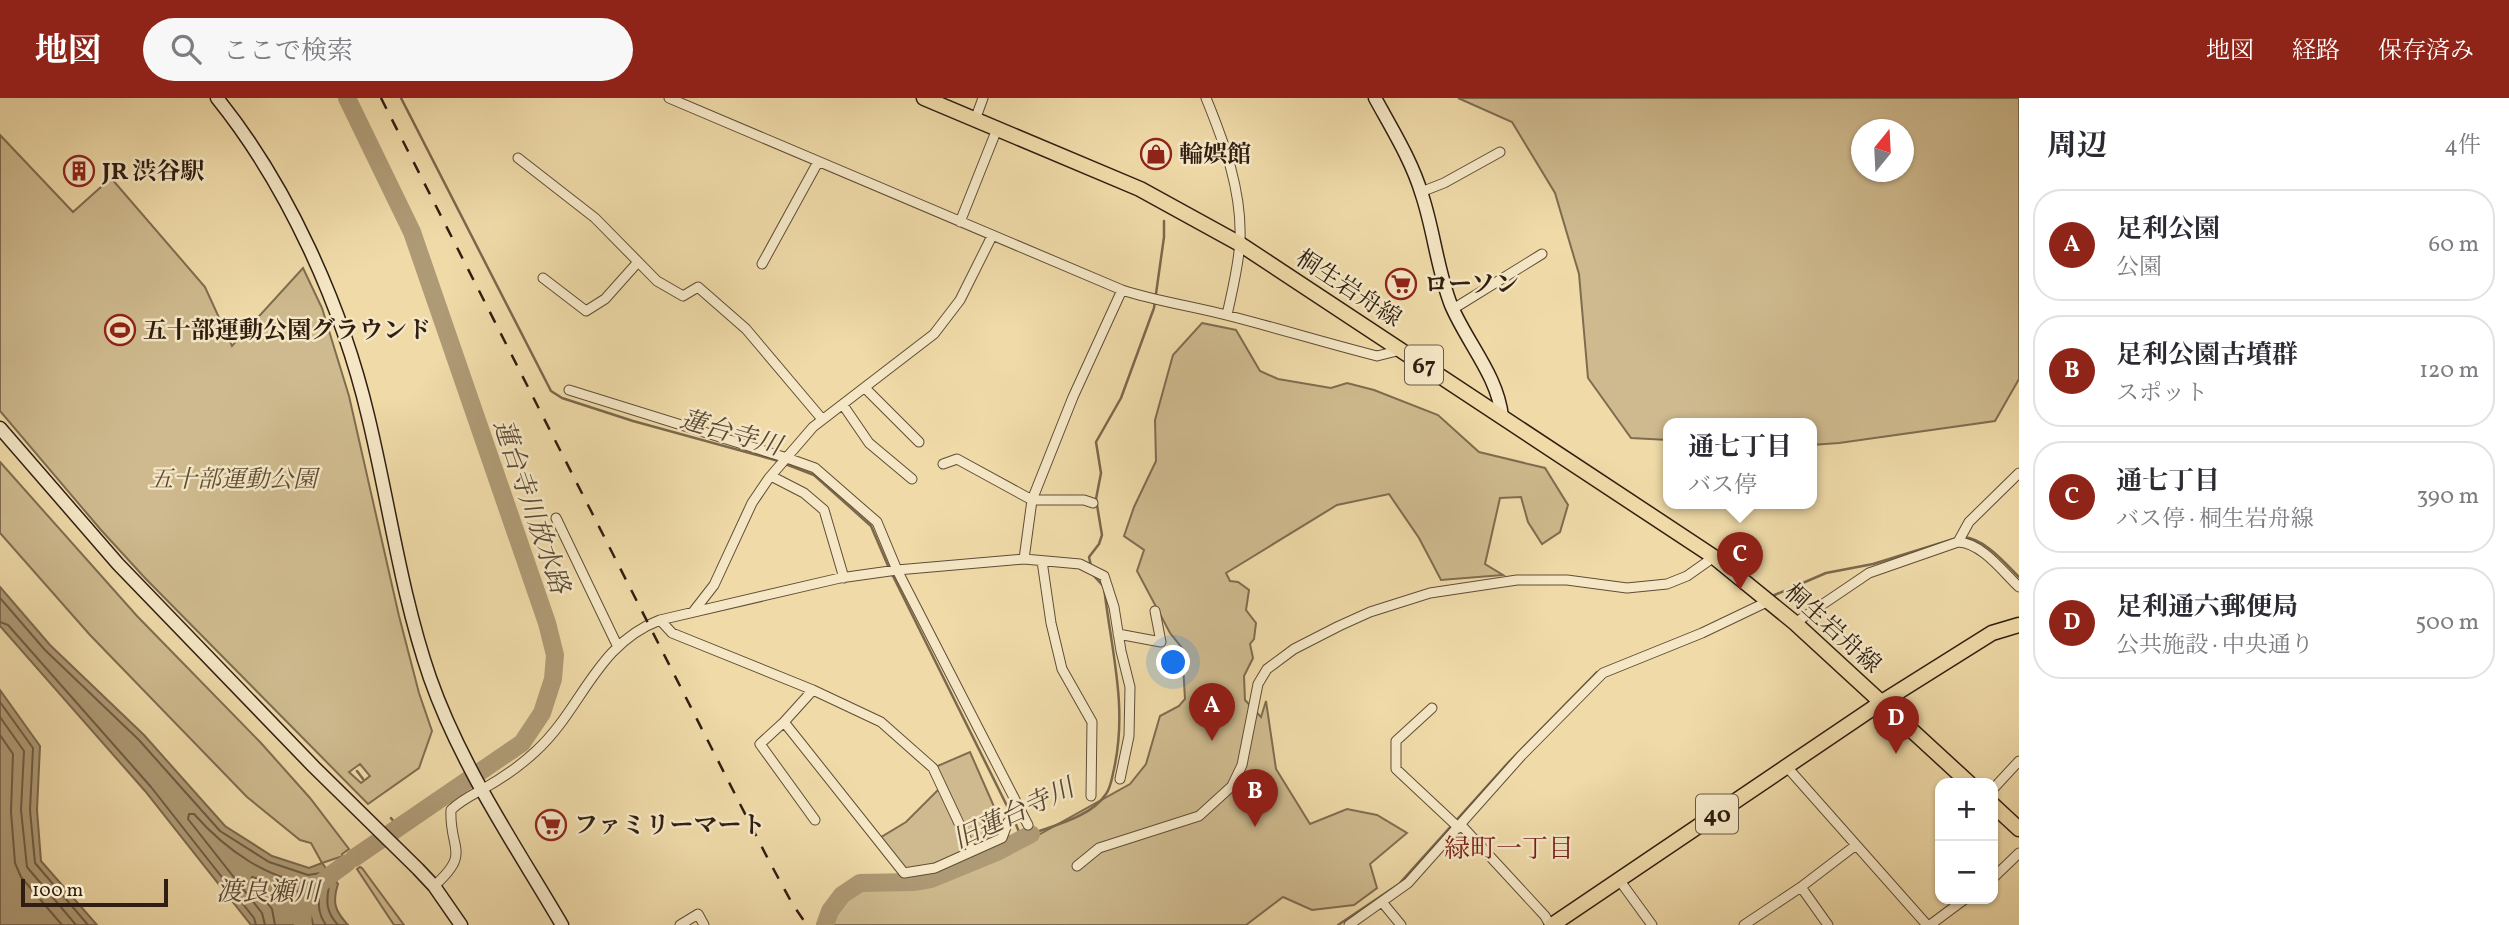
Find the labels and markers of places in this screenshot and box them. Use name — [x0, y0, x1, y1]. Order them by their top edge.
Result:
shop icon: 輪娯館 — [1139, 137, 1173, 171]
place label: 輪娯館 — [1179, 139, 1251, 173]
building icon: JR 渋谷駅 — [62, 154, 96, 188]
place label: JR 渋谷駅 — [101, 156, 204, 190]
supermarket icon: ローソン — [1384, 267, 1418, 301]
place label: ローソン — [1424, 269, 1519, 303]
sports icon: 五十部運動公園グラウンド — [103, 313, 137, 347]
place label: 五十部運動公園グラウンド — [143, 315, 431, 349]
pin: C — [1717, 532, 1763, 590]
pin: A — [1189, 683, 1235, 741]
pin: D — [1873, 696, 1919, 754]
pin: B — [1232, 769, 1278, 827]
supermarket icon: ファミリーマート — [534, 808, 568, 842]
place label: ファミリーマート — [574, 810, 766, 844]

